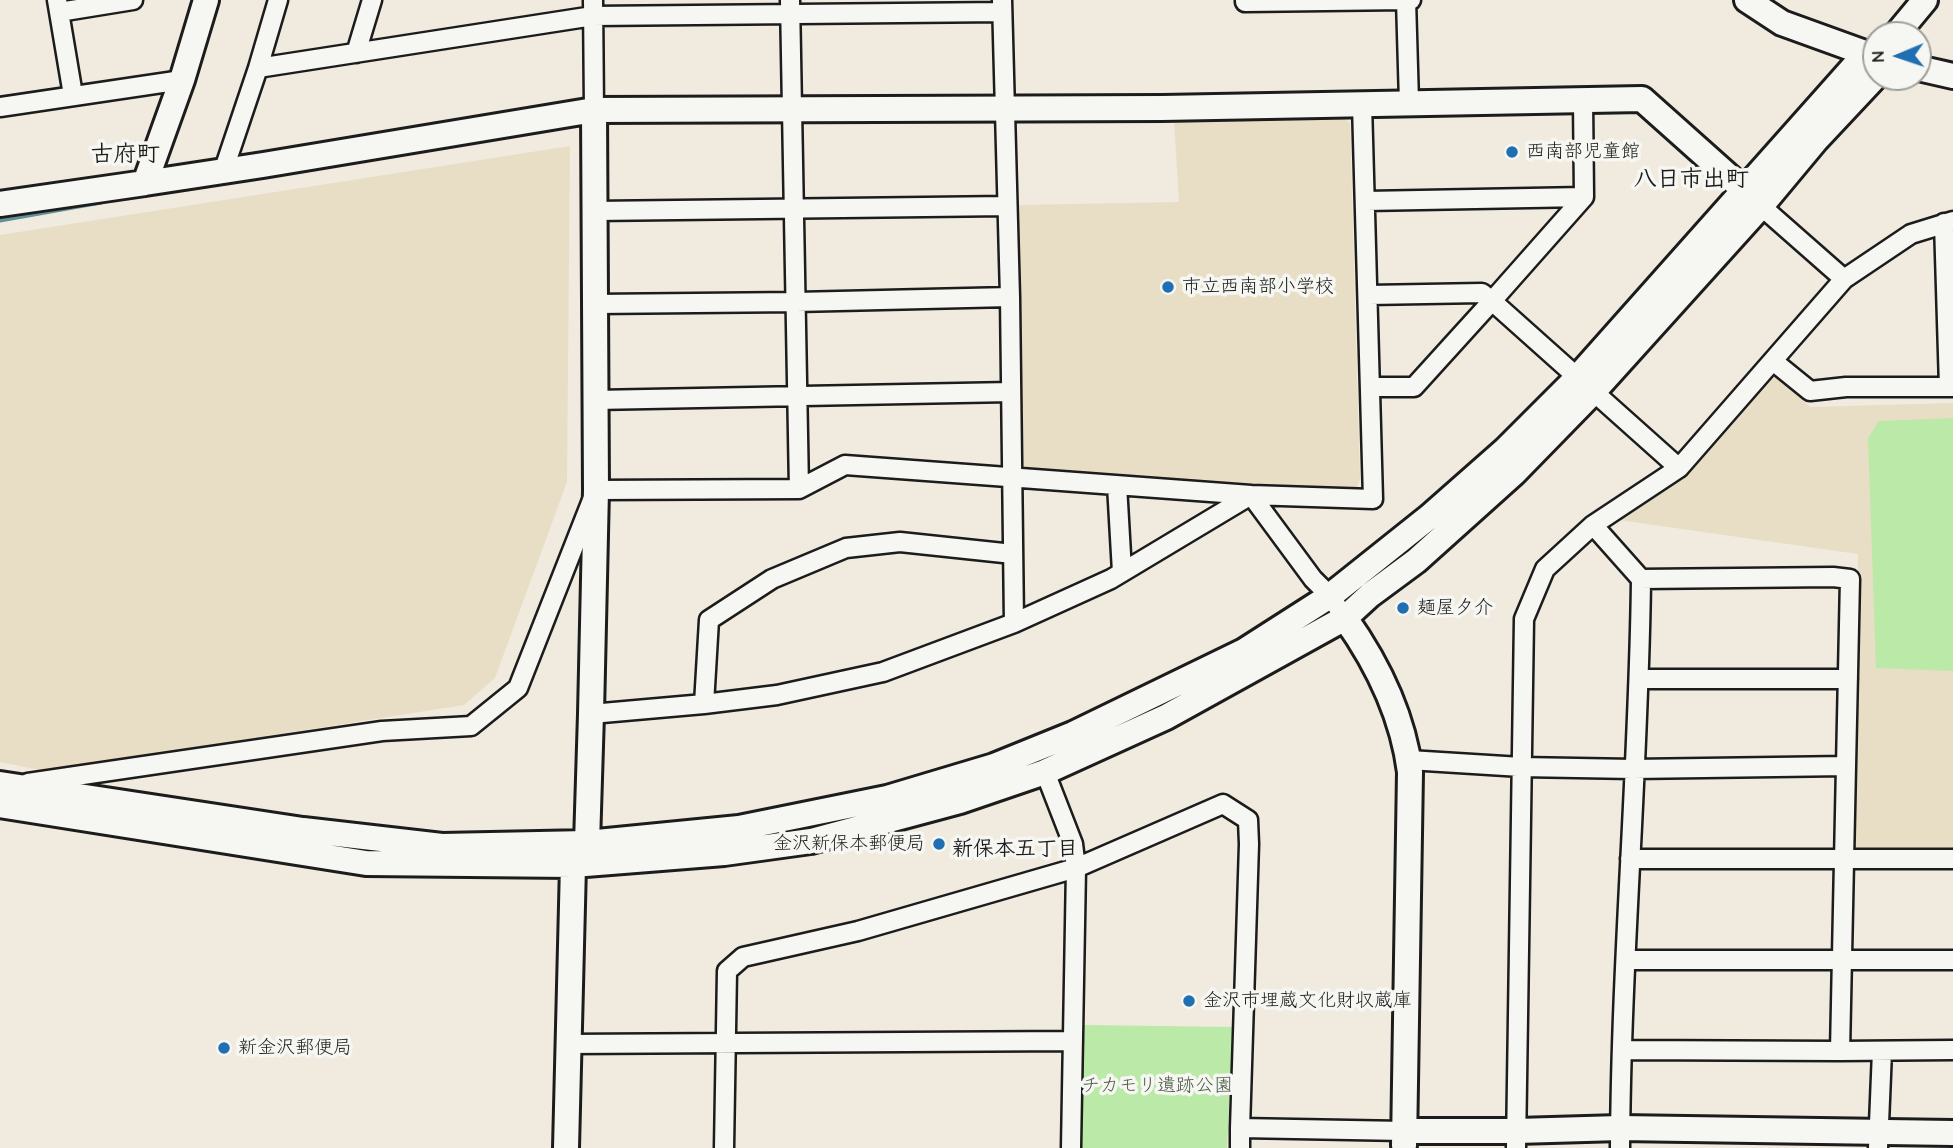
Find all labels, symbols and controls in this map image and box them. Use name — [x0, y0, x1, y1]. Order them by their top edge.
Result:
north arrow — [1862, 21, 1932, 91]
text: N — [1867, 50, 1889, 63]
district label: 古府町 — [91, 140, 159, 168]
place label: 西南部児童館 — [1526, 141, 1640, 163]
marker: 西南部児童館 — [1504, 144, 1520, 160]
district label: 八日市出町 — [1634, 165, 1748, 193]
place label: 市立西南部小学校 — [1182, 276, 1334, 298]
marker: 市立西南部小学校 — [1160, 279, 1176, 295]
place label: 麺屋夕介 — [1417, 597, 1493, 619]
marker: 麺屋夕介 — [1395, 600, 1411, 616]
place label: 金沢新保本郵便局 — [773, 833, 925, 855]
marker: 金沢新保本郵便局 — [931, 836, 947, 852]
district label: 新保本五丁目 — [952, 836, 1078, 862]
place label: 金沢市埋蔵文化財収蔵庫 — [1203, 990, 1412, 1012]
marker: 金沢市埋蔵文化財収蔵庫 — [1181, 993, 1197, 1009]
place label: 新金沢郵便局 — [238, 1037, 352, 1059]
marker: 新金沢郵便局 — [216, 1040, 232, 1056]
park label: チカモリ遺跡公園 — [1081, 1075, 1233, 1097]

